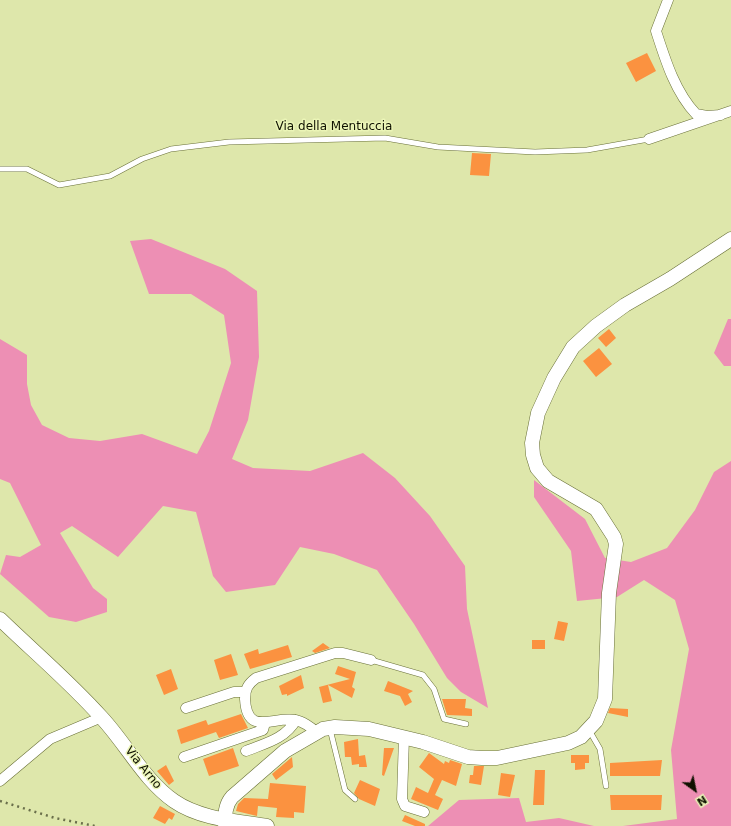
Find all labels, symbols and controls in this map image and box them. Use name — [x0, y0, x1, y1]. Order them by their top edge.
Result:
street label: Via della Mentuccia — [276, 120, 392, 134]
street label: Via Arno — [122, 744, 164, 792]
north arrow — [675, 770, 715, 810]
text: N — [694, 793, 709, 808]

